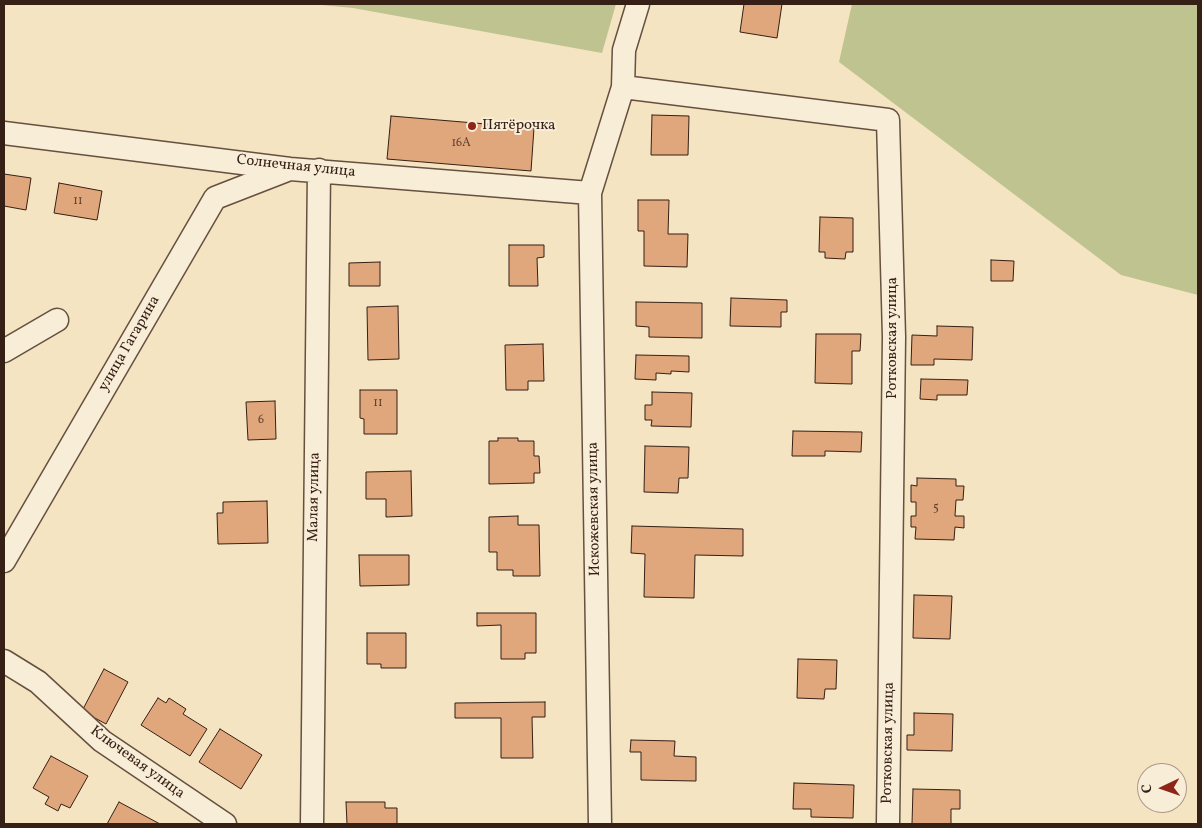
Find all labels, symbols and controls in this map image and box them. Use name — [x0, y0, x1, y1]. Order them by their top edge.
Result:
place label: Пятёрочка — [482, 117, 556, 135]
marker: Пятёрочка — [466, 120, 478, 132]
house number: 16А — [451, 137, 471, 151]
street label: Солнечная улица — [236, 152, 356, 182]
house number: 11 — [73, 195, 83, 209]
street label: Ротковская улица — [884, 277, 902, 399]
street label: улица Гагарина — [95, 293, 165, 395]
house number: 11 — [373, 397, 383, 411]
house number: 6 — [258, 414, 264, 428]
street label: Искожевская улица — [585, 442, 605, 576]
street label: Малая улица — [305, 452, 325, 542]
house number: 5 — [933, 502, 939, 516]
street label: Ротковская улица — [879, 682, 899, 804]
street label: Ключевая улица — [86, 723, 188, 803]
north arrow — [1137, 763, 1187, 813]
text: С — [1138, 784, 1157, 794]

